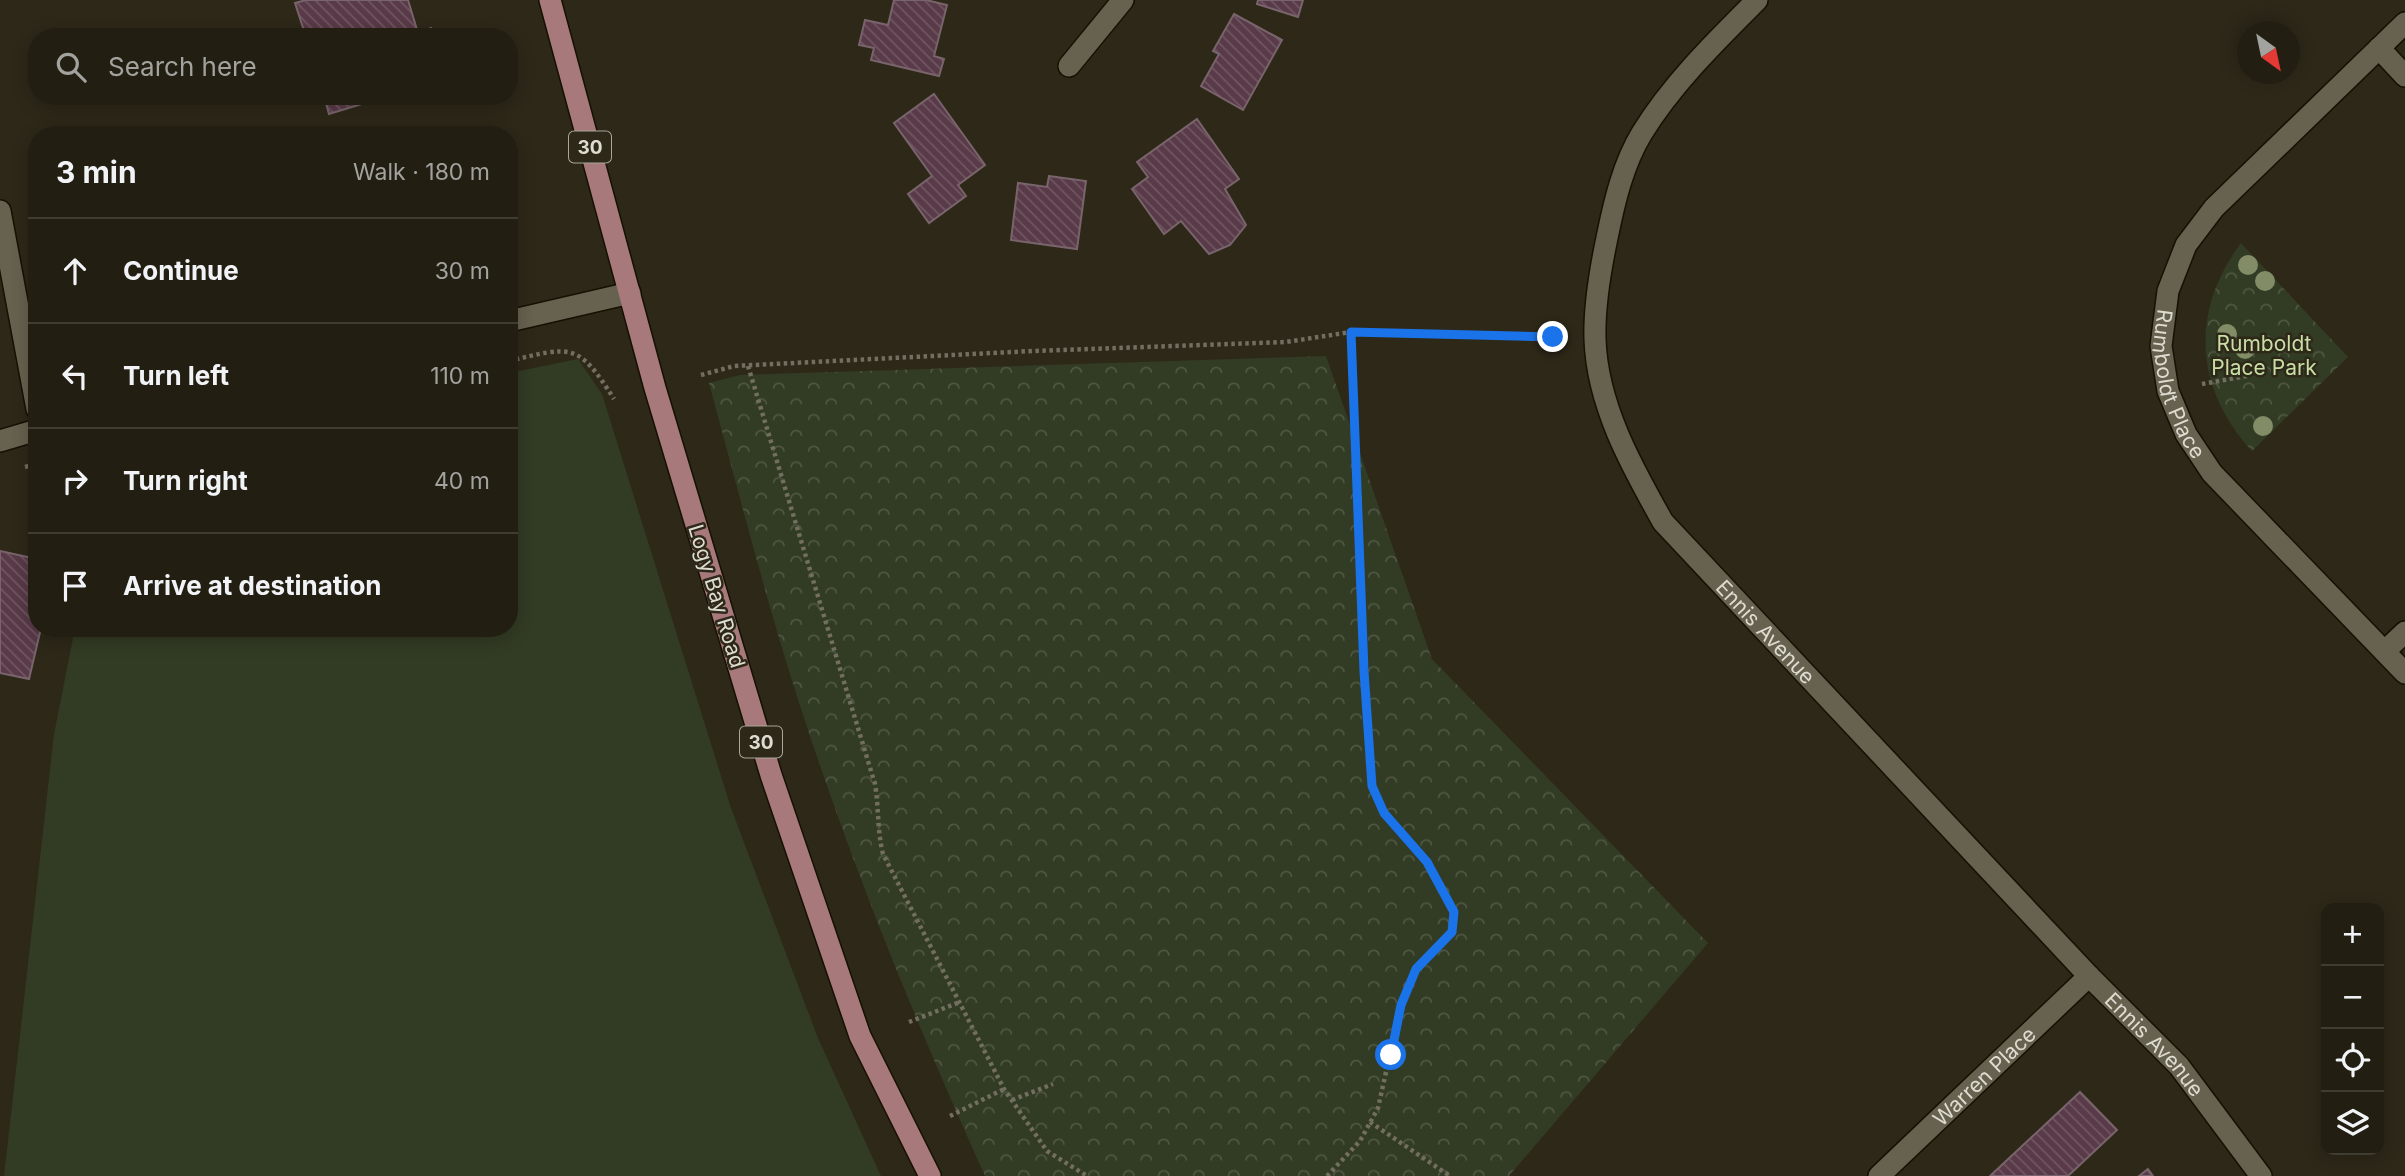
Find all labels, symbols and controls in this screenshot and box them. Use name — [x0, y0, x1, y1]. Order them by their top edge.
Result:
north arrow — [2237, 21, 2300, 84]
search box — [28, 28, 518, 105]
icon: search — [52, 48, 90, 86]
text: Search here — [108, 51, 257, 82]
road number: 30 — [569, 132, 611, 162]
text: 3 min — [56, 154, 137, 190]
text: Walk · 180 m — [353, 158, 490, 186]
icon: ahead — [56, 252, 94, 290]
text: Continue — [123, 255, 239, 286]
text: 30 m — [435, 257, 490, 285]
street label: Rumboldt Place — [2148, 308, 2211, 463]
route end — [1537, 321, 1568, 352]
park label: Rumboldt Place Park — [2211, 331, 2317, 380]
icon: left — [56, 357, 94, 395]
text: Turn left — [123, 360, 229, 391]
text: 110 m — [430, 362, 490, 390]
icon: right — [56, 462, 94, 500]
text: Turn right — [123, 465, 248, 496]
text: 40 m — [434, 467, 490, 495]
street label: Logy Bay Road — [683, 521, 751, 671]
icon: arrive — [56, 567, 94, 605]
text: Arrive at destination — [123, 570, 382, 601]
street label: Ennis Avenue — [1711, 574, 1821, 689]
road number: 30 — [740, 726, 782, 758]
map controls — [2321, 903, 2384, 1155]
button: + — [2321, 903, 2384, 966]
button: − — [2321, 966, 2384, 1029]
street label: Ennis Avenue — [2100, 987, 2209, 1101]
street label: Warren Place — [1927, 1021, 2041, 1131]
button: locate — [2321, 1029, 2384, 1092]
route start — [1375, 1039, 1406, 1070]
button: layers — [2321, 1092, 2384, 1155]

